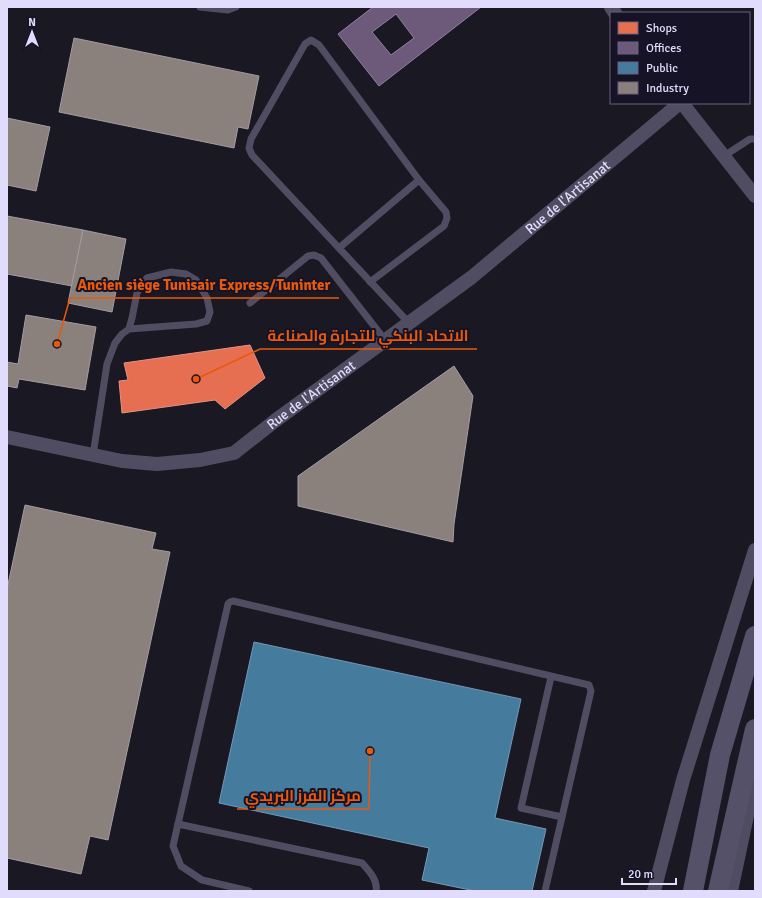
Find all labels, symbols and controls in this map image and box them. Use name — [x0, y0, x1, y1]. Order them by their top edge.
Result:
north arrow — [12, 12, 52, 52]
legend — [610, 12, 750, 104]
text: N — [28, 16, 36, 29]
text: Shops — [646, 21, 677, 36]
text: Offices — [646, 41, 681, 56]
text: Public — [646, 61, 678, 76]
text: Industry — [646, 81, 689, 96]
street label: Rue de l'Artisanat — [522, 157, 614, 238]
callout: Ancien siège Tunisair Express/Tuninter — [70, 271, 339, 298]
text: Ancien siège Tunisair Express/Tuninter — [77, 276, 331, 294]
callout: الاتحاد البنكي للتجارة والصناعة — [260, 322, 477, 349]
text: الاتحاد البنكي للتجارة والصناعة — [267, 327, 469, 348]
street label: Rue de l'Artisanat — [263, 357, 359, 433]
callout: مركز الفرز البريدي — [237, 782, 369, 809]
text: مركز الفرز البريدي — [245, 787, 361, 808]
scale bar — [622, 860, 676, 886]
text: 20 m — [628, 867, 653, 882]

